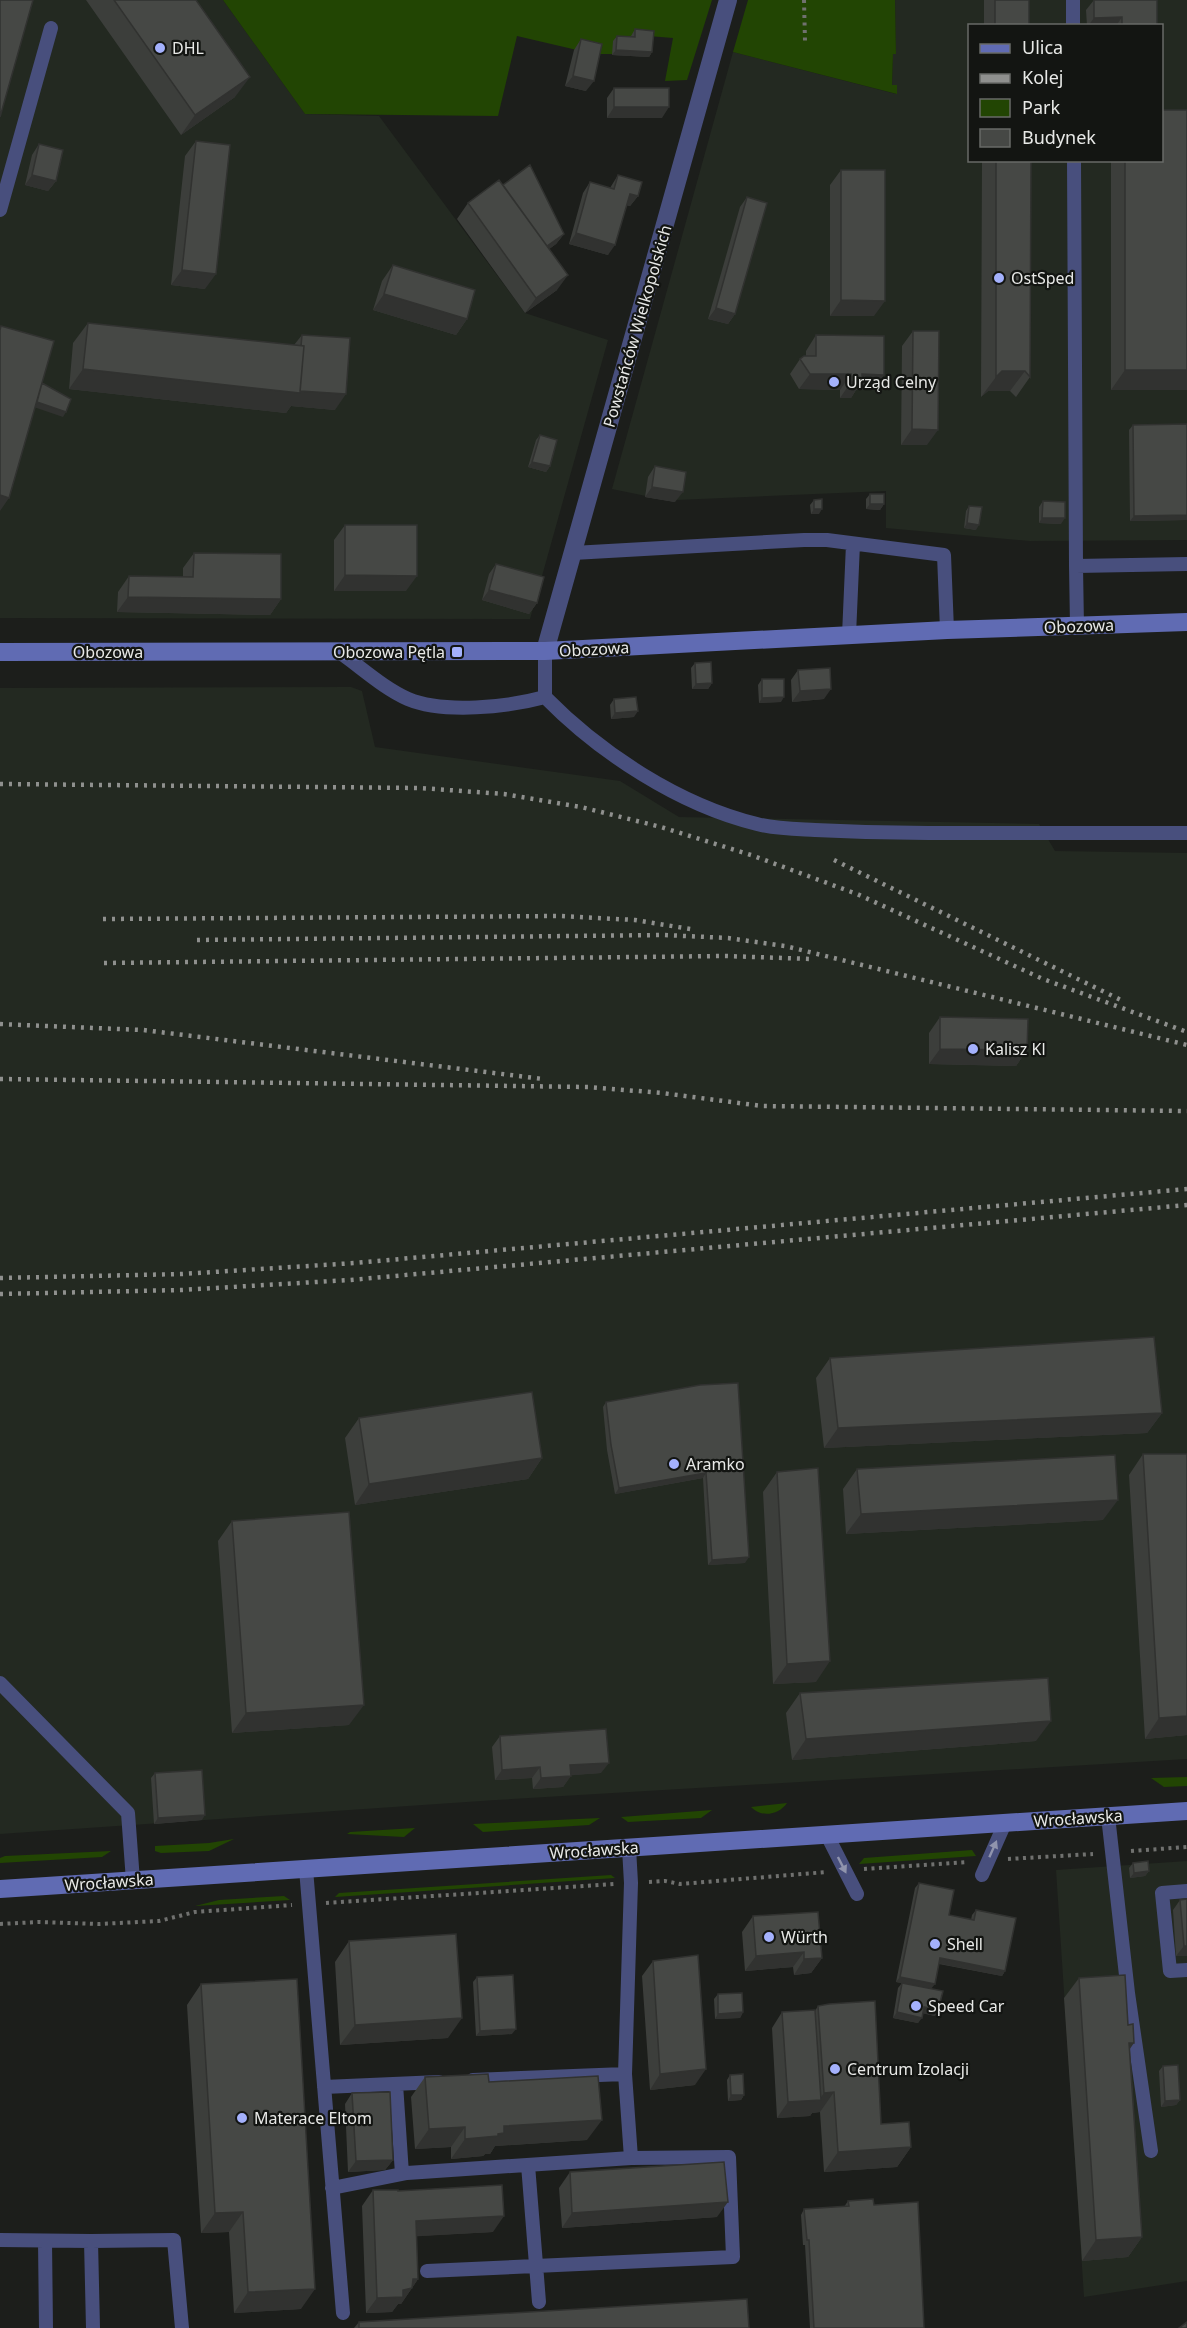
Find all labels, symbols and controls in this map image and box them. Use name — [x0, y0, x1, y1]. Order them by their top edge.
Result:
legend — [968, 24, 1163, 162]
text: Ulica — [1022, 35, 1063, 59]
place label: DHL — [172, 37, 204, 59]
marker: DHL — [153, 41, 167, 55]
text: Kolej — [1022, 65, 1063, 89]
text: Park — [1022, 95, 1060, 119]
text: Budynek — [1022, 125, 1096, 149]
street label: Powstańców Wielkopolskich — [598, 222, 676, 430]
place label: OstSped — [1011, 267, 1074, 289]
marker: OstSped — [992, 271, 1006, 285]
place label: Urząd Celny — [846, 371, 937, 393]
marker: Urząd Celny — [827, 375, 841, 389]
street label: Obozowa — [1043, 614, 1115, 638]
street label: Obozowa — [558, 636, 630, 662]
street label: Obozowa — [73, 641, 143, 663]
place label: Obozowa Pętla — [333, 641, 445, 663]
marker: Obozowa Pętla — [450, 645, 464, 659]
place label: Kalisz Kl — [985, 1038, 1046, 1060]
marker: Kalisz Kl — [966, 1042, 980, 1056]
place label: Aramko — [686, 1453, 745, 1475]
marker: Aramko — [667, 1457, 681, 1471]
street label: Wrocławska — [1033, 1804, 1123, 1832]
street label: Wrocławska — [549, 1836, 639, 1864]
one-way arrow — [989, 1841, 998, 1858]
one-way arrow — [837, 1856, 846, 1873]
street label: Wrocławska — [64, 1868, 154, 1896]
place label: Würth — [781, 1926, 828, 1948]
marker: Würth — [762, 1930, 776, 1944]
place label: Shell — [947, 1933, 983, 1955]
marker: Shell — [928, 1937, 942, 1951]
place label: Speed Car — [928, 1995, 1005, 2017]
marker: Speed Car — [909, 1999, 923, 2013]
place label: Centrum Izolacji — [847, 2058, 969, 2080]
marker: Centrum Izolacji — [828, 2062, 842, 2076]
place label: Materace Eltom — [254, 2107, 372, 2129]
marker: Materace Eltom — [235, 2111, 249, 2125]

